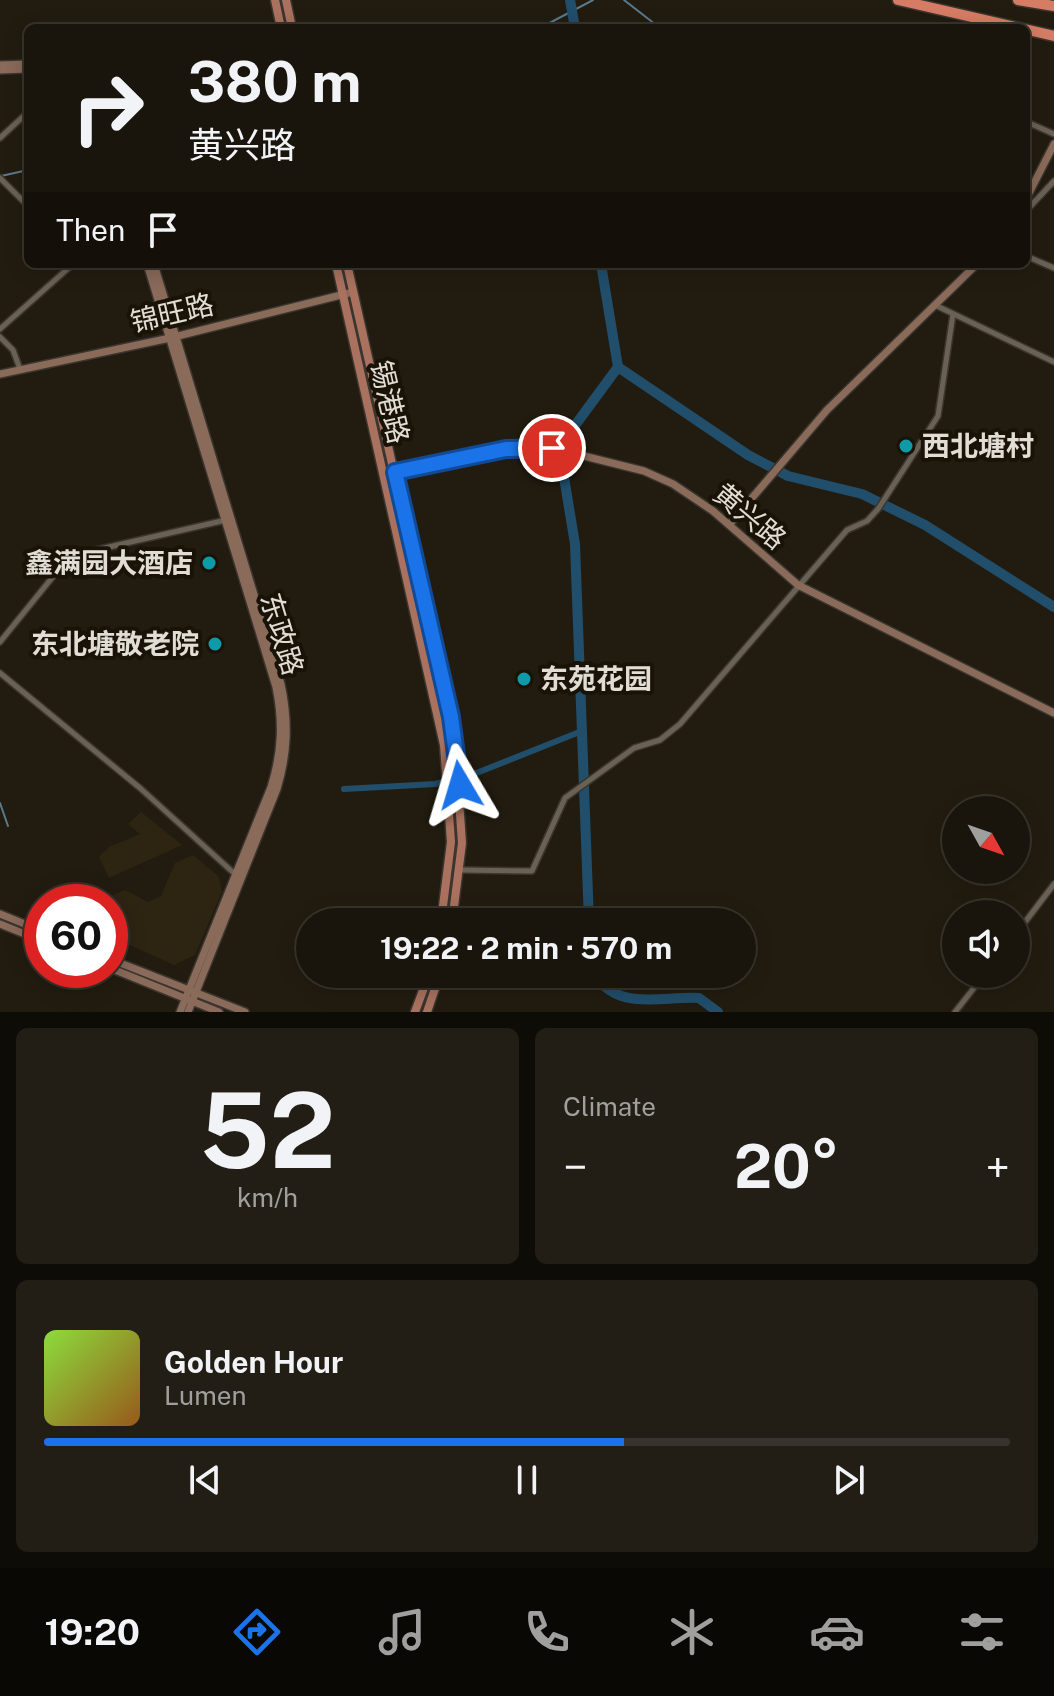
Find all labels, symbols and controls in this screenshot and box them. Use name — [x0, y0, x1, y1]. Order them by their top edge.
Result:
text: 380 m — [188, 49, 361, 115]
icon: right — [56, 56, 160, 160]
text: 黄兴路 — [188, 124, 296, 166]
icon: arrive — [141, 208, 185, 252]
text: Then — [56, 212, 125, 248]
street label: 锦旺路 — [127, 287, 217, 338]
street label: 锡港路 — [365, 357, 416, 447]
pin — [518, 414, 586, 482]
icon: arrive — [530, 426, 574, 470]
place label: 西北塘村 — [922, 429, 1034, 462]
marker: 西北塘村 — [897, 437, 915, 455]
street label: 黄兴路 — [708, 476, 793, 555]
place label: 鑫满园大酒店 — [25, 546, 193, 579]
marker: 鑫满园大酒店 — [200, 554, 218, 572]
street label: 东政路 — [254, 589, 311, 679]
place label: 东北塘敬老院 — [31, 627, 199, 660]
marker: 东北塘敬老院 — [206, 635, 224, 653]
place label: 东苑花园 — [540, 662, 652, 695]
marker: 东苑花园 — [515, 670, 533, 688]
position arrow — [418, 743, 502, 827]
north arrow — [942, 796, 1030, 884]
map controls — [942, 796, 1030, 988]
speed limit sign: 60 — [24, 884, 128, 988]
button: sound — [942, 900, 1030, 988]
text: 19:22 · 2 min · 570 m — [380, 930, 672, 966]
text: 52 — [199, 1069, 336, 1191]
text: Climate — [563, 1091, 656, 1122]
text: 20° — [734, 1131, 839, 1202]
text: − — [563, 1141, 587, 1193]
text: + — [986, 1141, 1010, 1193]
text: km/h — [237, 1182, 298, 1213]
text: Golden Hour — [164, 1344, 343, 1380]
text: Lumen — [164, 1380, 247, 1411]
icon: previous — [183, 1458, 227, 1502]
icon: pause — [505, 1458, 549, 1502]
icon: next — [827, 1458, 871, 1502]
icon: directions — [229, 1604, 285, 1660]
icon: music — [374, 1604, 430, 1660]
icon: phone — [519, 1604, 575, 1660]
icon: climate — [664, 1604, 720, 1660]
icon: car — [809, 1604, 865, 1660]
icon: filters — [954, 1604, 1010, 1660]
text: 19:20 — [44, 1611, 140, 1653]

